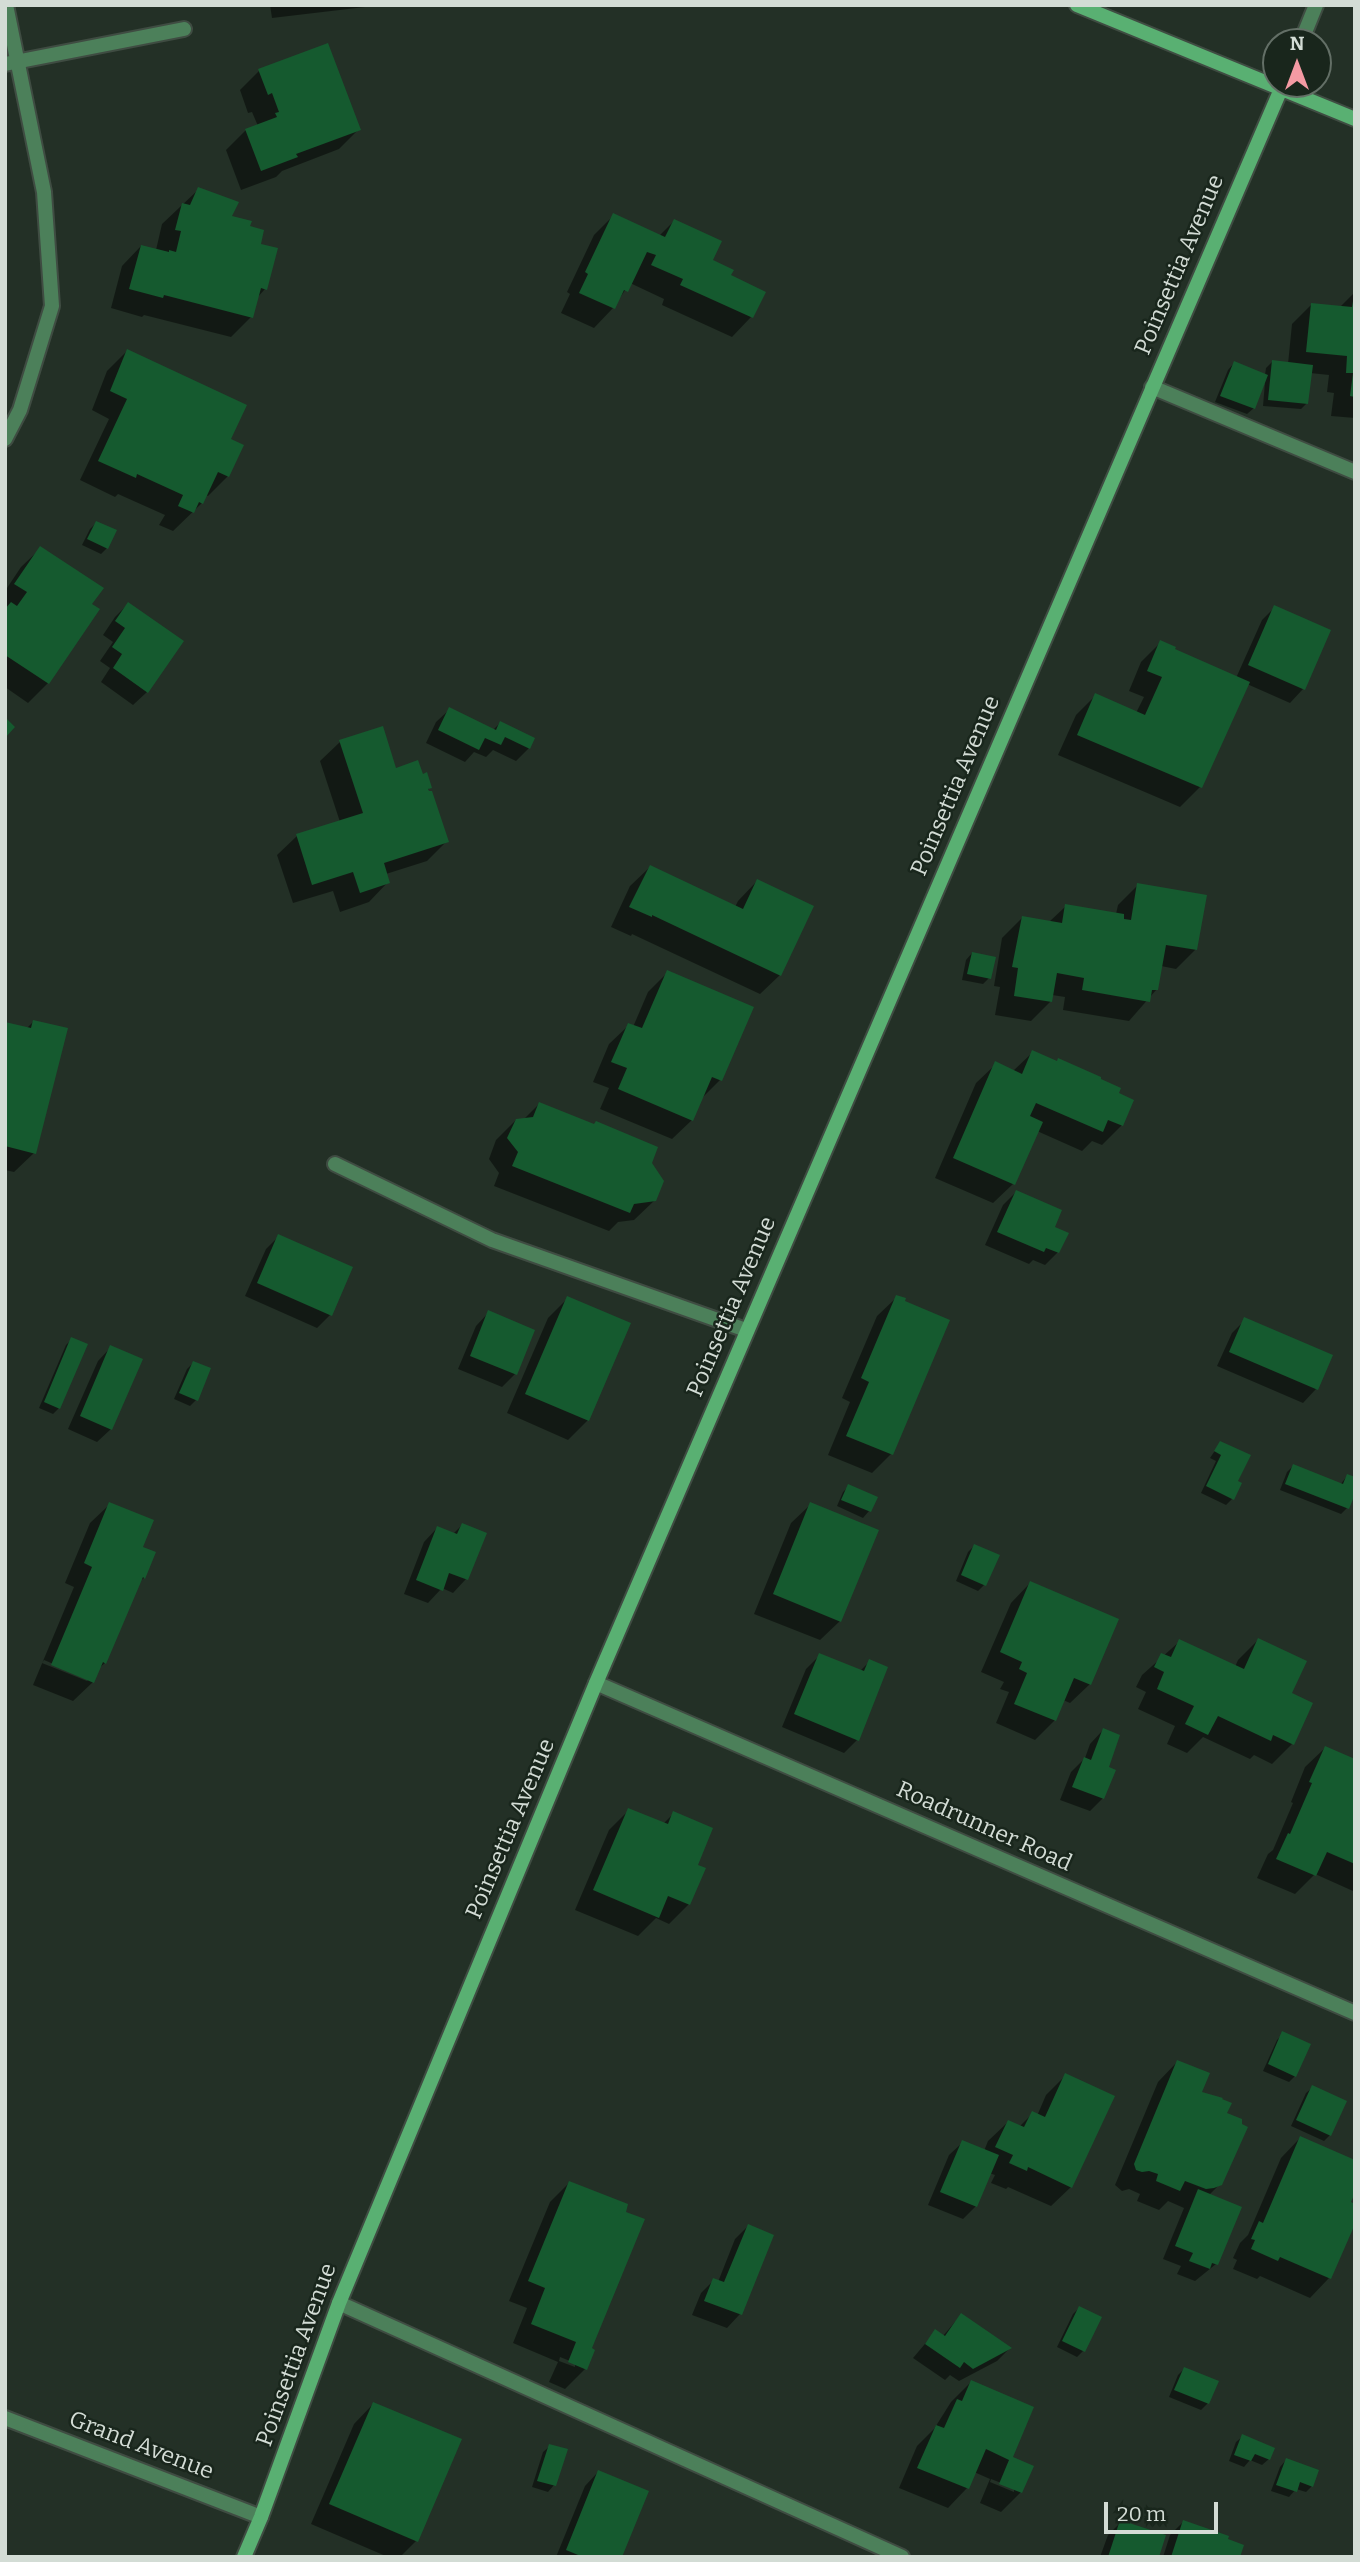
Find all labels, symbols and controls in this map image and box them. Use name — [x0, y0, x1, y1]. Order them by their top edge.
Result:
north arrow — [1262, 28, 1332, 98]
text: N — [1290, 32, 1304, 55]
street label: Poinsettia Avenue — [1130, 171, 1230, 359]
street label: Poinsettia Avenue — [906, 692, 1006, 880]
street label: Poinsettia Avenue — [682, 1213, 782, 1401]
street label: Poinsettia Avenue — [461, 1735, 561, 1923]
street label: Roadrunner Road — [892, 1776, 1076, 1878]
street label: Poinsettia Avenue — [251, 2260, 343, 2450]
street label: Grand Avenue — [65, 2406, 217, 2486]
scale bar — [1108, 2488, 1222, 2532]
text: 20 m — [1117, 2501, 1166, 2527]

